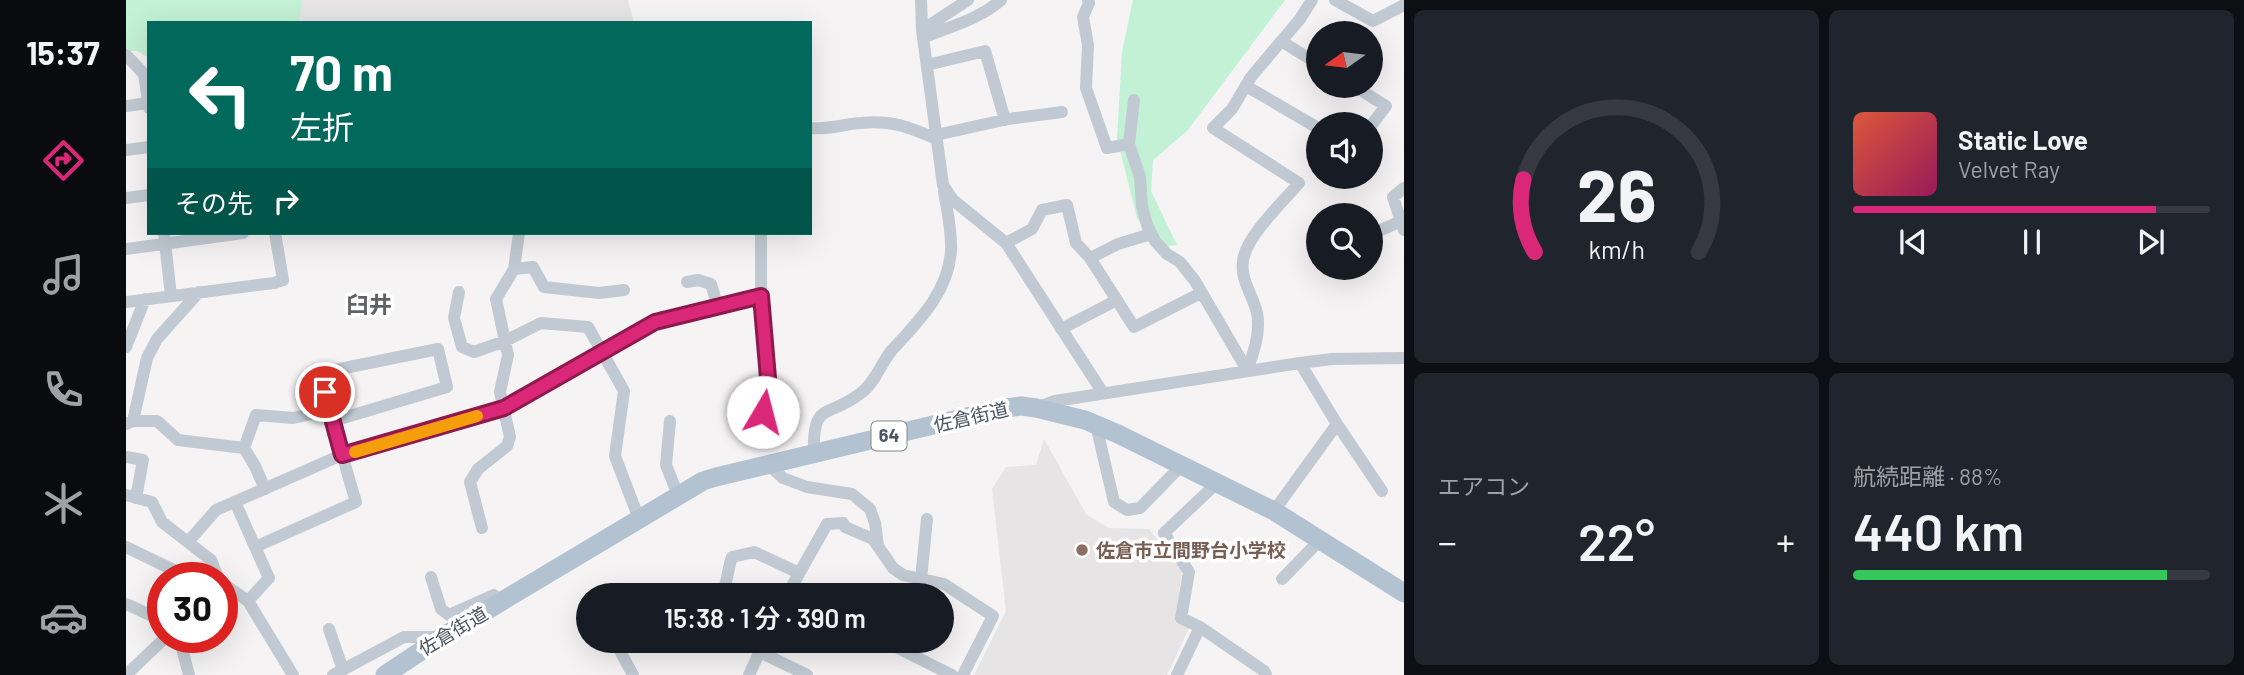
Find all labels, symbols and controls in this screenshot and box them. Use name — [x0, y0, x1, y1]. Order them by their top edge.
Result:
north arrow — [1306, 21, 1382, 98]
map controls — [1306, 21, 1383, 280]
text: 15:37 — [26, 33, 100, 71]
text: 70 m — [290, 42, 393, 101]
icon: left — [175, 49, 266, 140]
text: 左折 — [290, 107, 354, 145]
button: sound — [1306, 112, 1383, 189]
text: Static Love — [1958, 124, 2088, 155]
icon: directions — [39, 136, 88, 185]
text: 26 — [1577, 150, 1656, 238]
text: Velvet Ray — [1958, 155, 2060, 183]
icon: right — [267, 182, 305, 220]
text: その先 — [175, 187, 253, 218]
button: search — [1306, 203, 1383, 280]
icon: previous — [1894, 223, 1932, 261]
icon: pause — [2013, 223, 2051, 261]
icon: next — [2132, 223, 2170, 261]
text: km/h — [1588, 234, 1645, 264]
icon: music — [39, 250, 88, 299]
district label: 臼井 — [346, 290, 392, 318]
pin — [295, 362, 355, 422]
icon: phone — [39, 365, 88, 414]
icon: arrive — [306, 373, 344, 411]
position arrow — [726, 375, 800, 449]
street label: 佐倉街道 — [931, 397, 1011, 436]
road number: 64 — [872, 422, 906, 450]
text: 航続距離 · 88% — [1853, 462, 2003, 490]
text: エアコン — [1438, 472, 1530, 500]
icon: climate — [39, 479, 88, 528]
text: 440 km — [1853, 499, 2024, 561]
text: 22° — [1578, 509, 1655, 571]
text: − — [1438, 518, 1457, 564]
text: + — [1776, 518, 1795, 564]
place label: 佐倉市立間野台小学校 — [1096, 538, 1286, 561]
marker: 佐倉市立間野台小学校 — [1074, 542, 1090, 558]
speed limit sign: 30 — [147, 562, 238, 653]
icon: car — [39, 593, 88, 642]
street label: 佐倉街道 — [414, 601, 491, 660]
text: 15:38 · 1 分 · 390 m — [664, 602, 866, 633]

